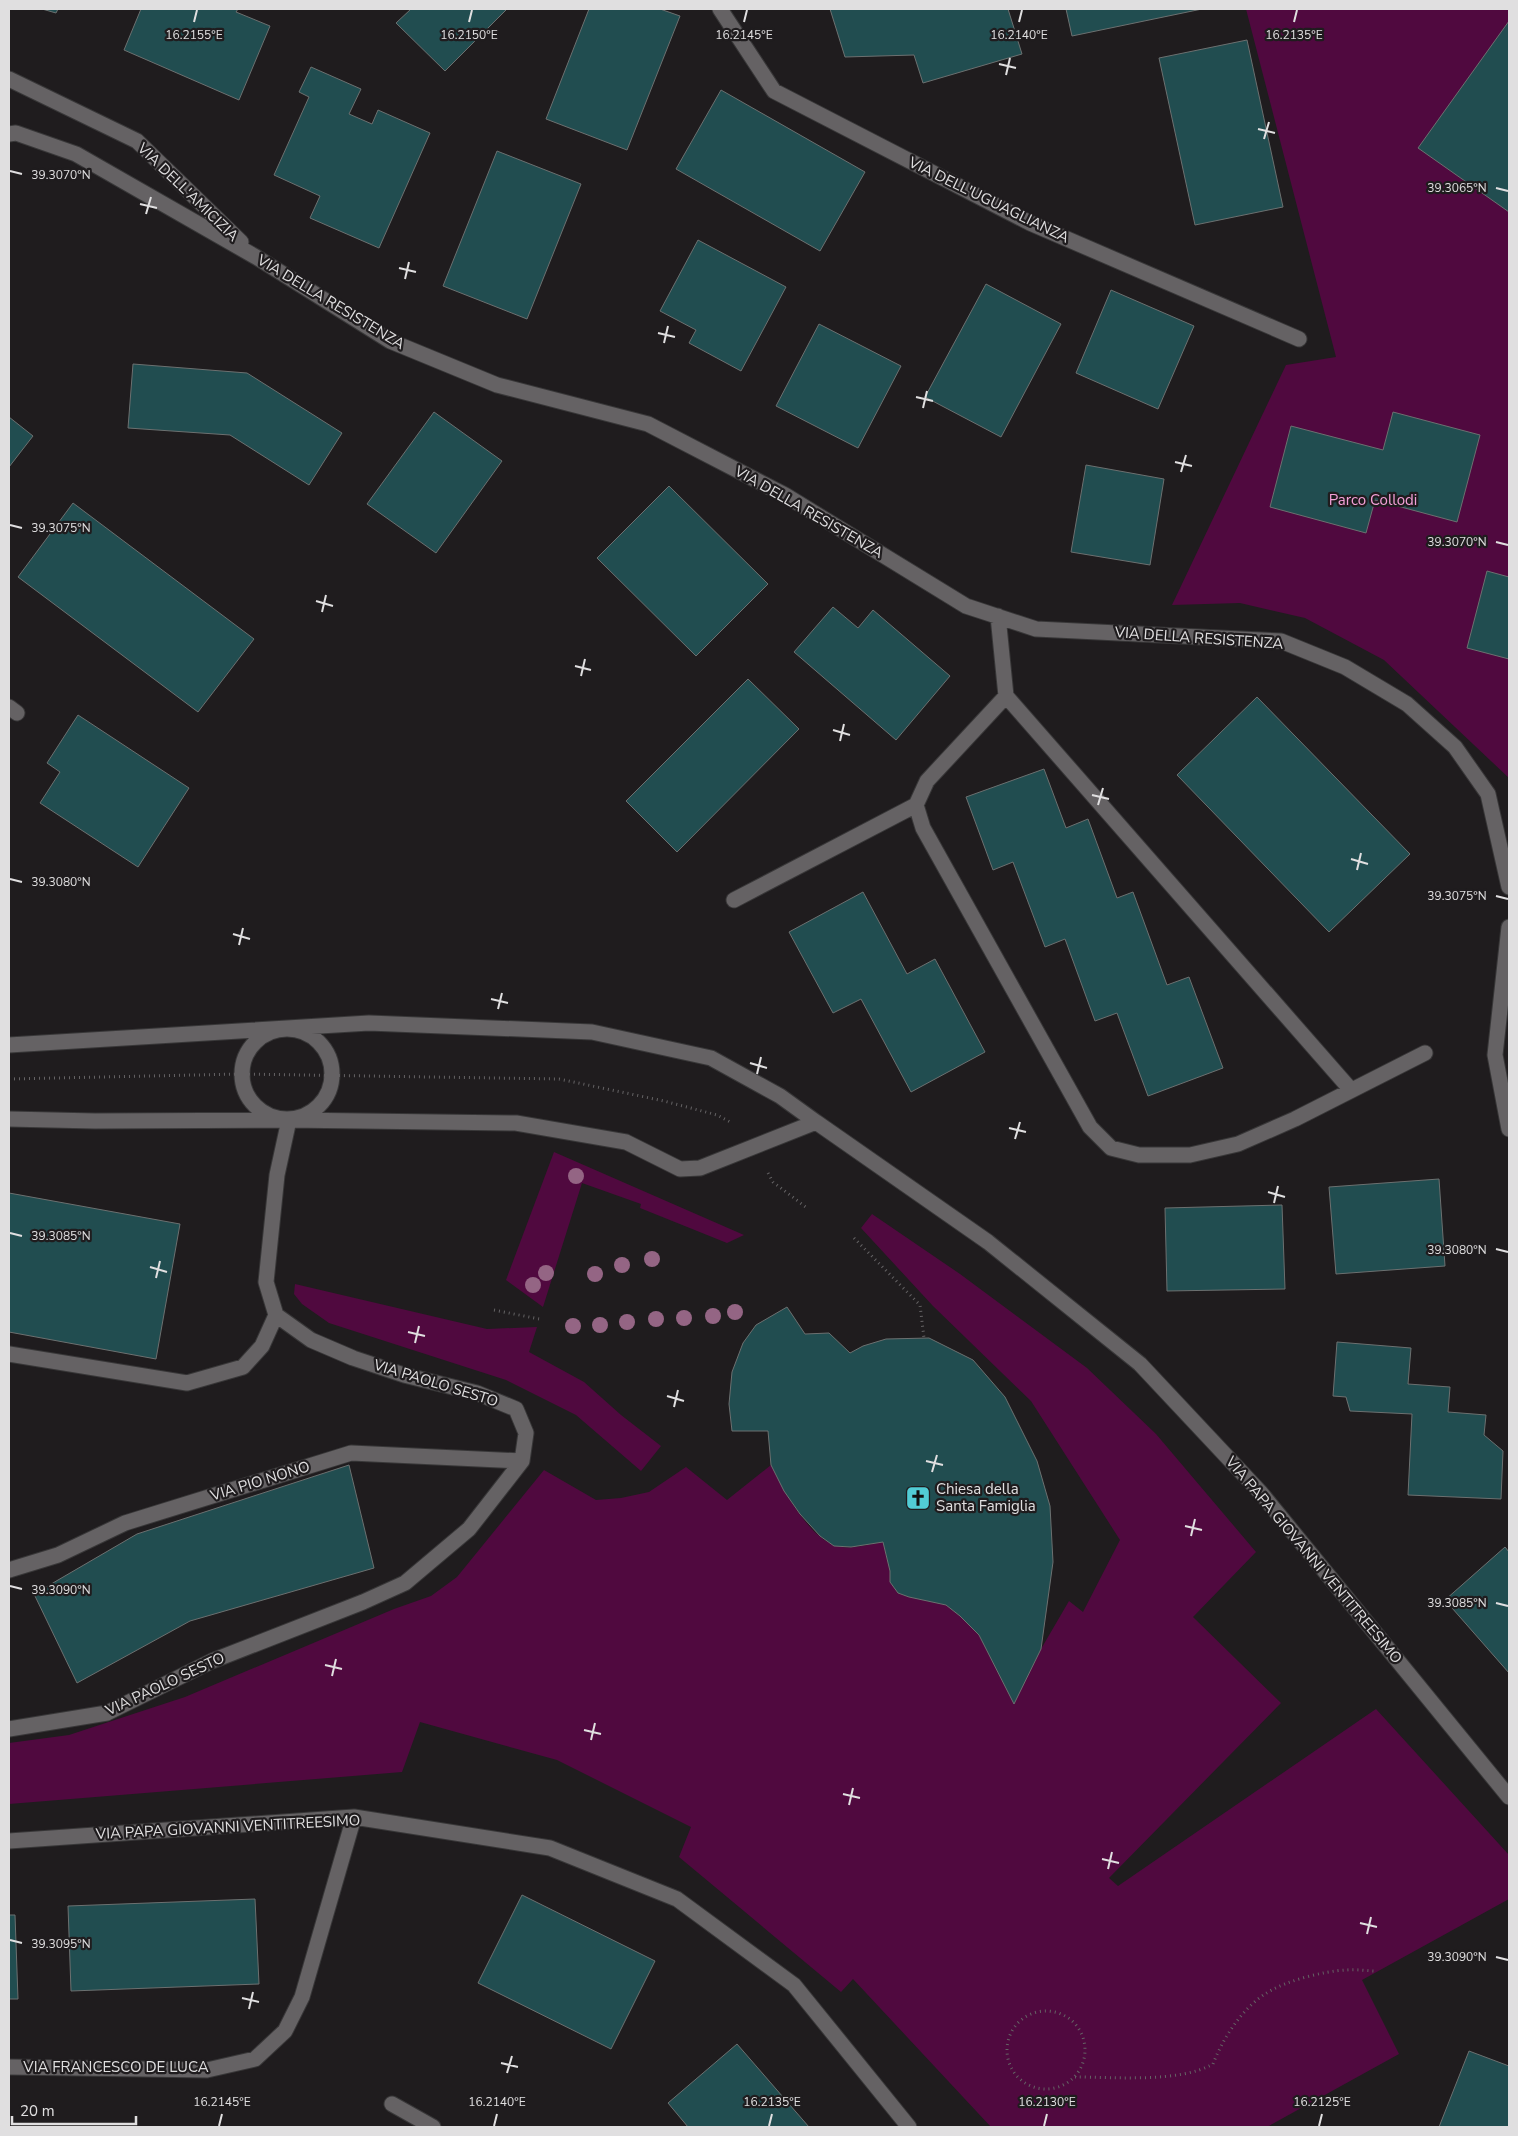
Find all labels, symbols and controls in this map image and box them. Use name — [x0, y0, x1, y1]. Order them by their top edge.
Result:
text: 16.2155°E — [165, 27, 223, 43]
text: 16.2150°E — [440, 27, 498, 43]
text: 16.2145°E — [715, 27, 773, 43]
text: 16.2140°E — [990, 27, 1048, 43]
text: 16.2135°E — [1265, 27, 1323, 43]
street label: VIA DELL'AMICIZIA — [132, 138, 243, 246]
street label: VIA DELL'UGUAGLIANZA — [904, 152, 1073, 248]
text: 39.3070°N — [31, 167, 91, 183]
text: 39.3065°N — [1427, 180, 1487, 196]
street label: VIA DELLA RESISTENZA — [253, 249, 409, 354]
street label: VIA DELLA RESISTENZA — [730, 461, 887, 563]
park label: Parco Collodi — [1329, 490, 1417, 510]
text: 39.3075°N — [31, 520, 91, 536]
text: 39.3070°N — [1427, 534, 1487, 550]
street label: VIA DELLA RESISTENZA — [1113, 622, 1284, 654]
text: 39.3080°N — [31, 874, 91, 890]
text: 39.3075°N — [1427, 888, 1487, 904]
text: 39.3085°N — [31, 1228, 91, 1244]
text: 39.3080°N — [1427, 1242, 1487, 1258]
street label: VIA PAOLO SESTO — [370, 1354, 501, 1411]
street label: VIA PAPA GIOVANNI VENTITREESIMO — [1221, 1451, 1407, 1668]
street label: VIA PIO NONO — [207, 1456, 312, 1506]
place label: Chiesa della Santa Famiglia — [936, 1479, 1036, 1516]
church icon: Chiesa della Santa Famiglia — [905, 1485, 931, 1511]
text: 39.3090°N — [31, 1582, 91, 1598]
text: 39.3085°N — [1427, 1595, 1487, 1611]
street label: VIA PAOLO SESTO — [101, 1648, 228, 1721]
street label: VIA PAPA GIOVANNI VENTITREESIMO — [94, 1810, 361, 1844]
text: 39.3095°N — [31, 1936, 91, 1952]
text: 39.3090°N — [1427, 1949, 1487, 1965]
street label: VIA FRANCESCO DE LUCA — [22, 2057, 209, 2077]
scale bar — [12, 2094, 136, 2126]
text: 16.2145°E — [193, 2094, 251, 2110]
text: 16.2140°E — [468, 2094, 526, 2110]
text: 16.2135°E — [743, 2094, 801, 2110]
text: 16.2130°E — [1018, 2094, 1076, 2110]
text: 16.2125°E — [1293, 2094, 1351, 2110]
text: 20 m — [20, 2101, 55, 2121]

